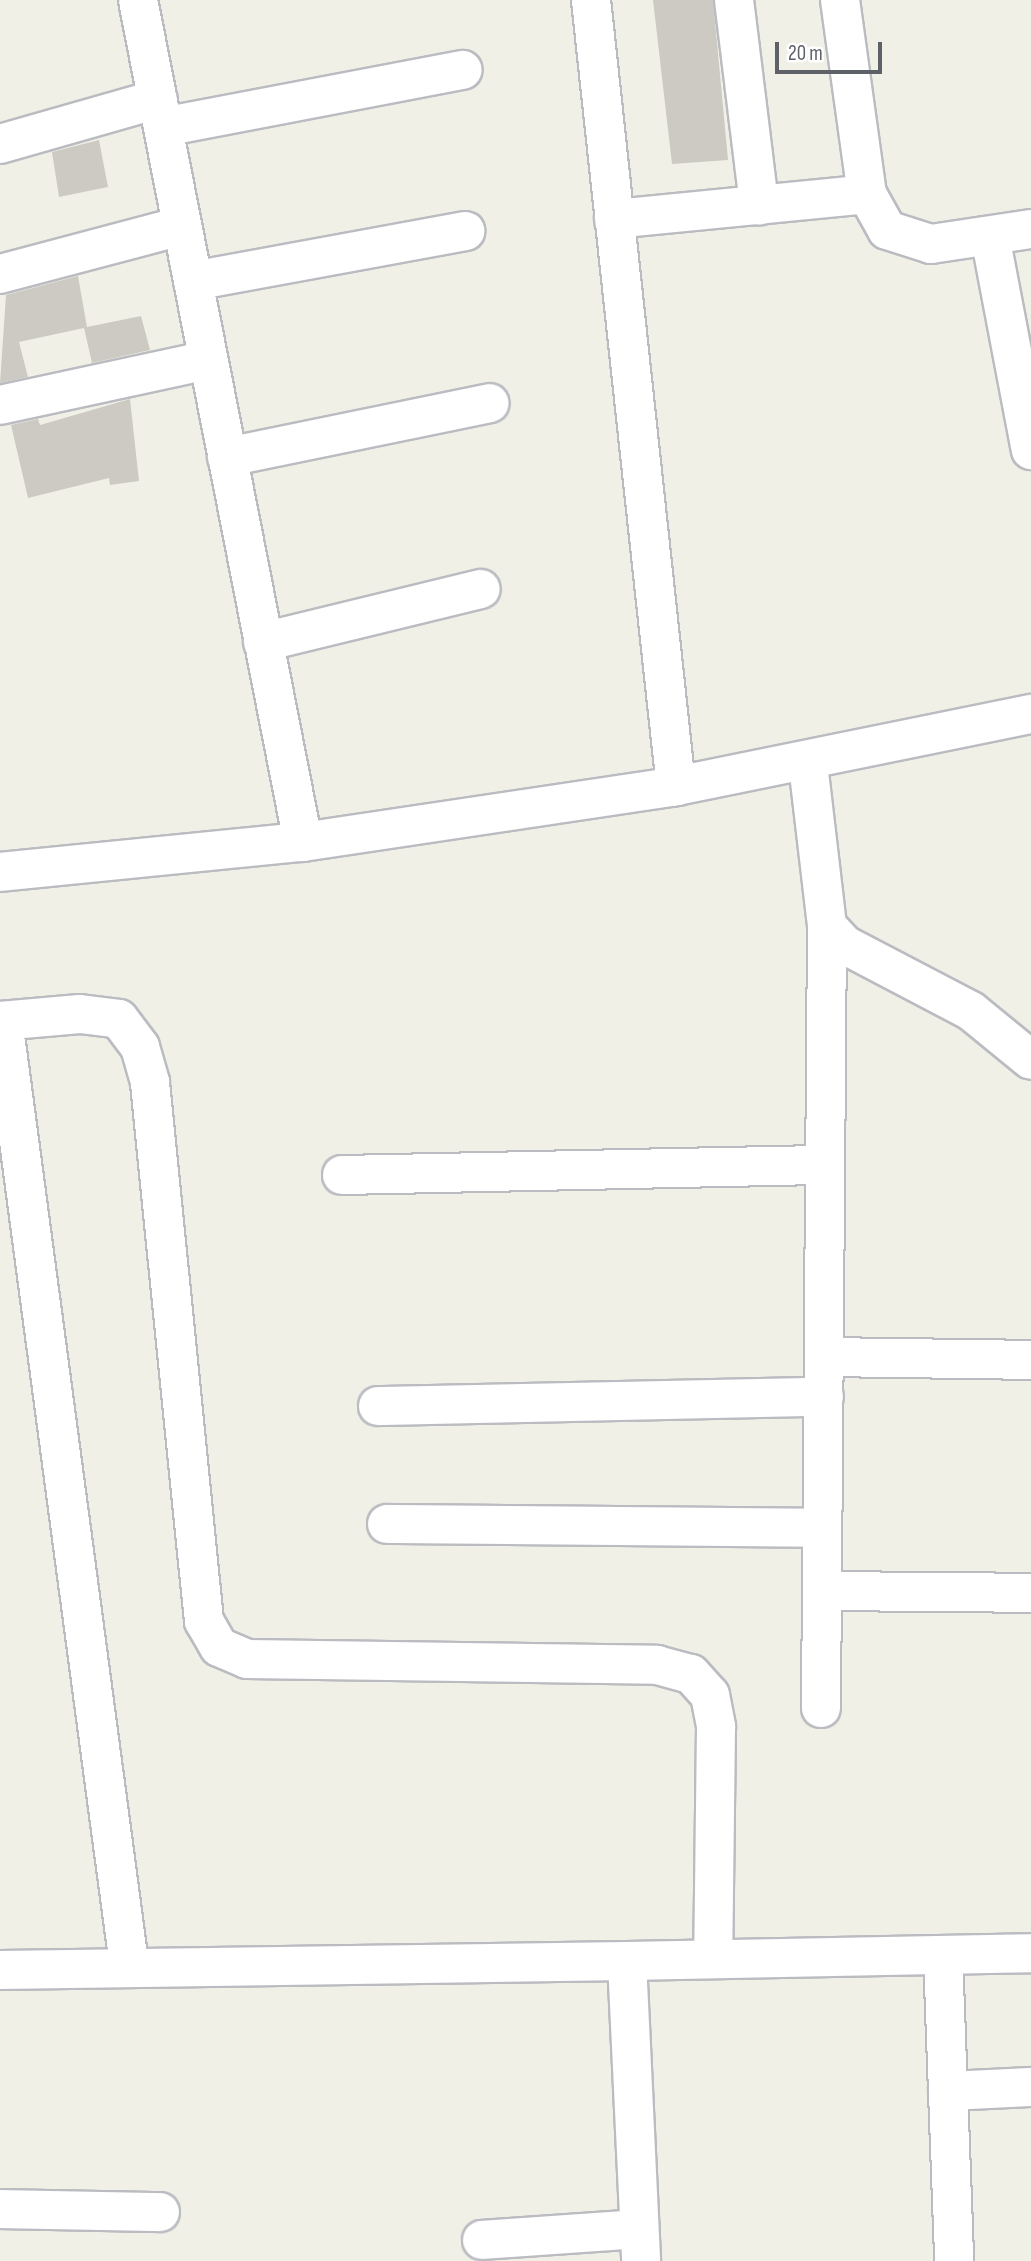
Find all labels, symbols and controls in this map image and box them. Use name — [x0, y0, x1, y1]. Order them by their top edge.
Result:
scale bar — [779, 28, 886, 72]
text: 20 m — [788, 41, 823, 66]

